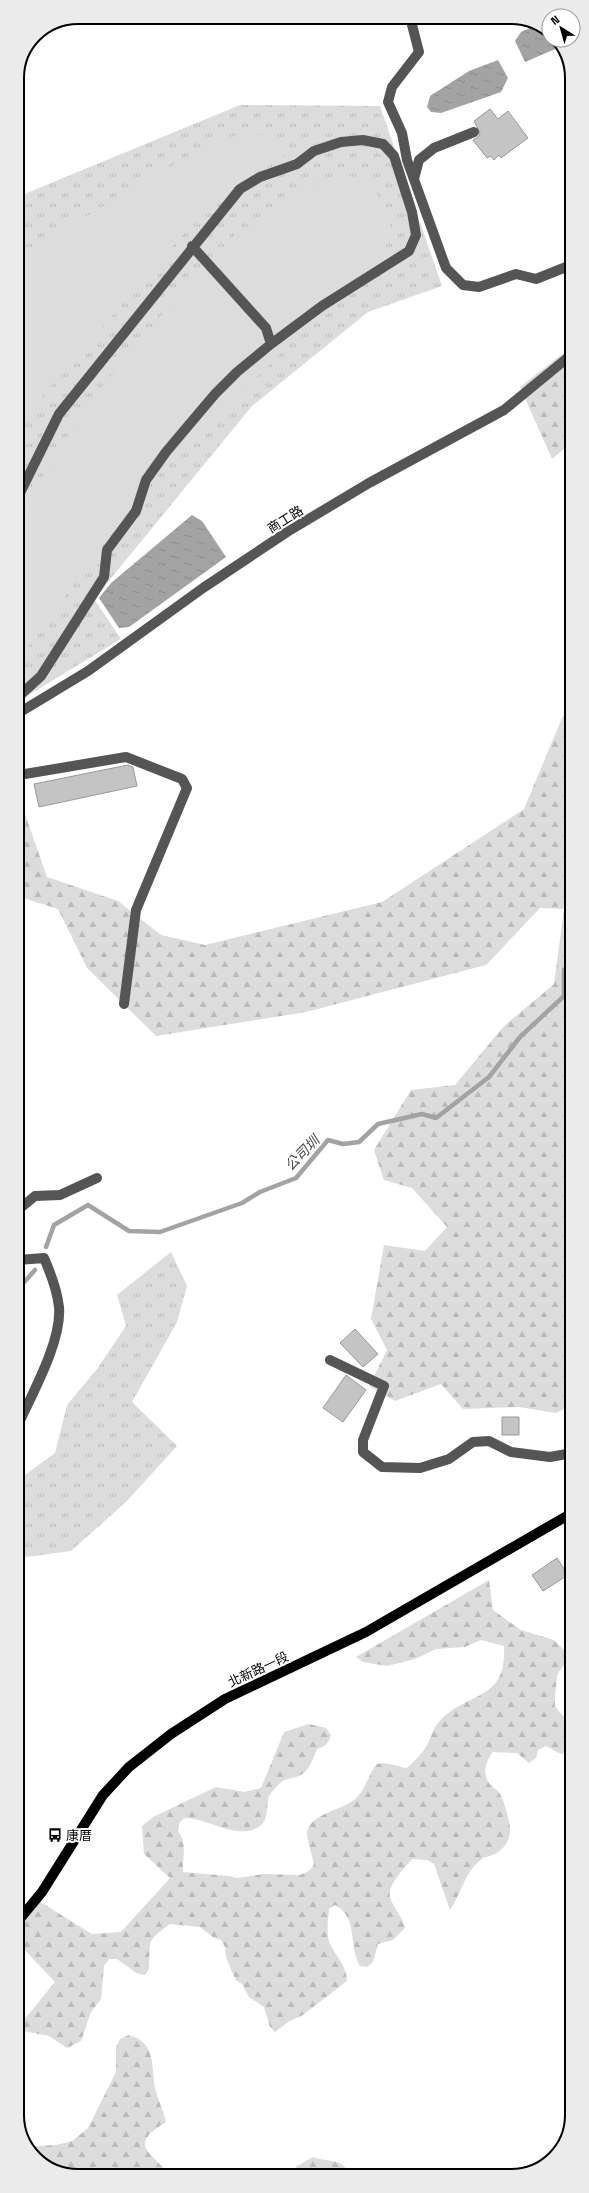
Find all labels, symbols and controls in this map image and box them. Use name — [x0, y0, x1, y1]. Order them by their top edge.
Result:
north arrow — [541, 8, 581, 48]
text: N — [548, 12, 562, 28]
street label: 商工路 — [264, 502, 306, 537]
water label: 公司圳 — [281, 1130, 324, 1174]
street label: 北新路一段 — [225, 1648, 291, 1691]
bus stop icon: 康厝 — [47, 1827, 63, 1843]
place label: 康厝 — [66, 1827, 92, 1844]

